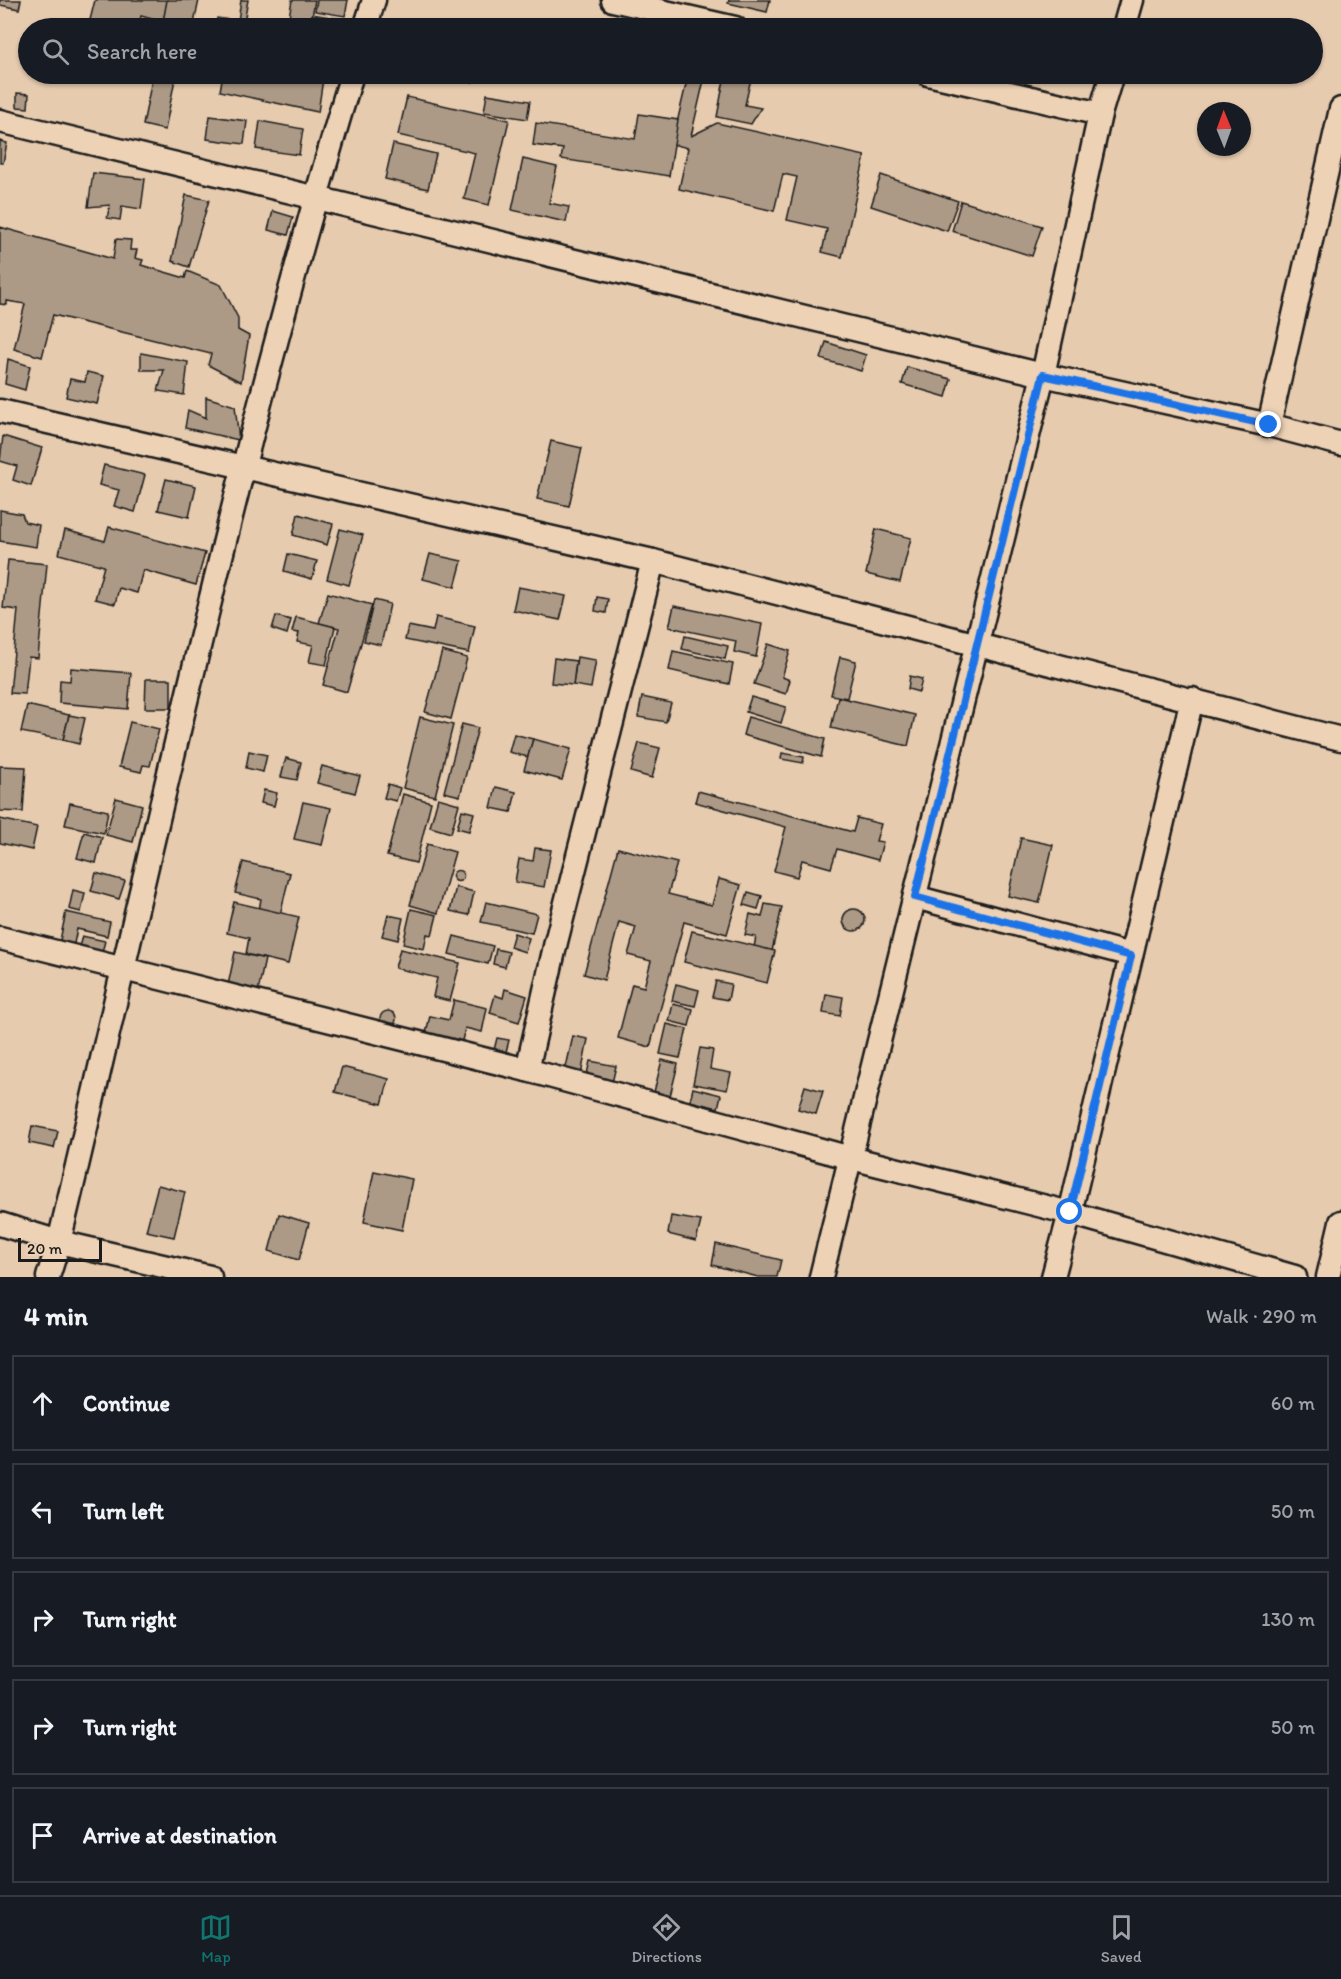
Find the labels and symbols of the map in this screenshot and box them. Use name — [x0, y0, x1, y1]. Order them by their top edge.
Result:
north arrow — [1197, 102, 1251, 156]
route end — [1255, 411, 1281, 437]
route start — [1056, 1198, 1082, 1224]
scale bar — [18, 1235, 102, 1262]

